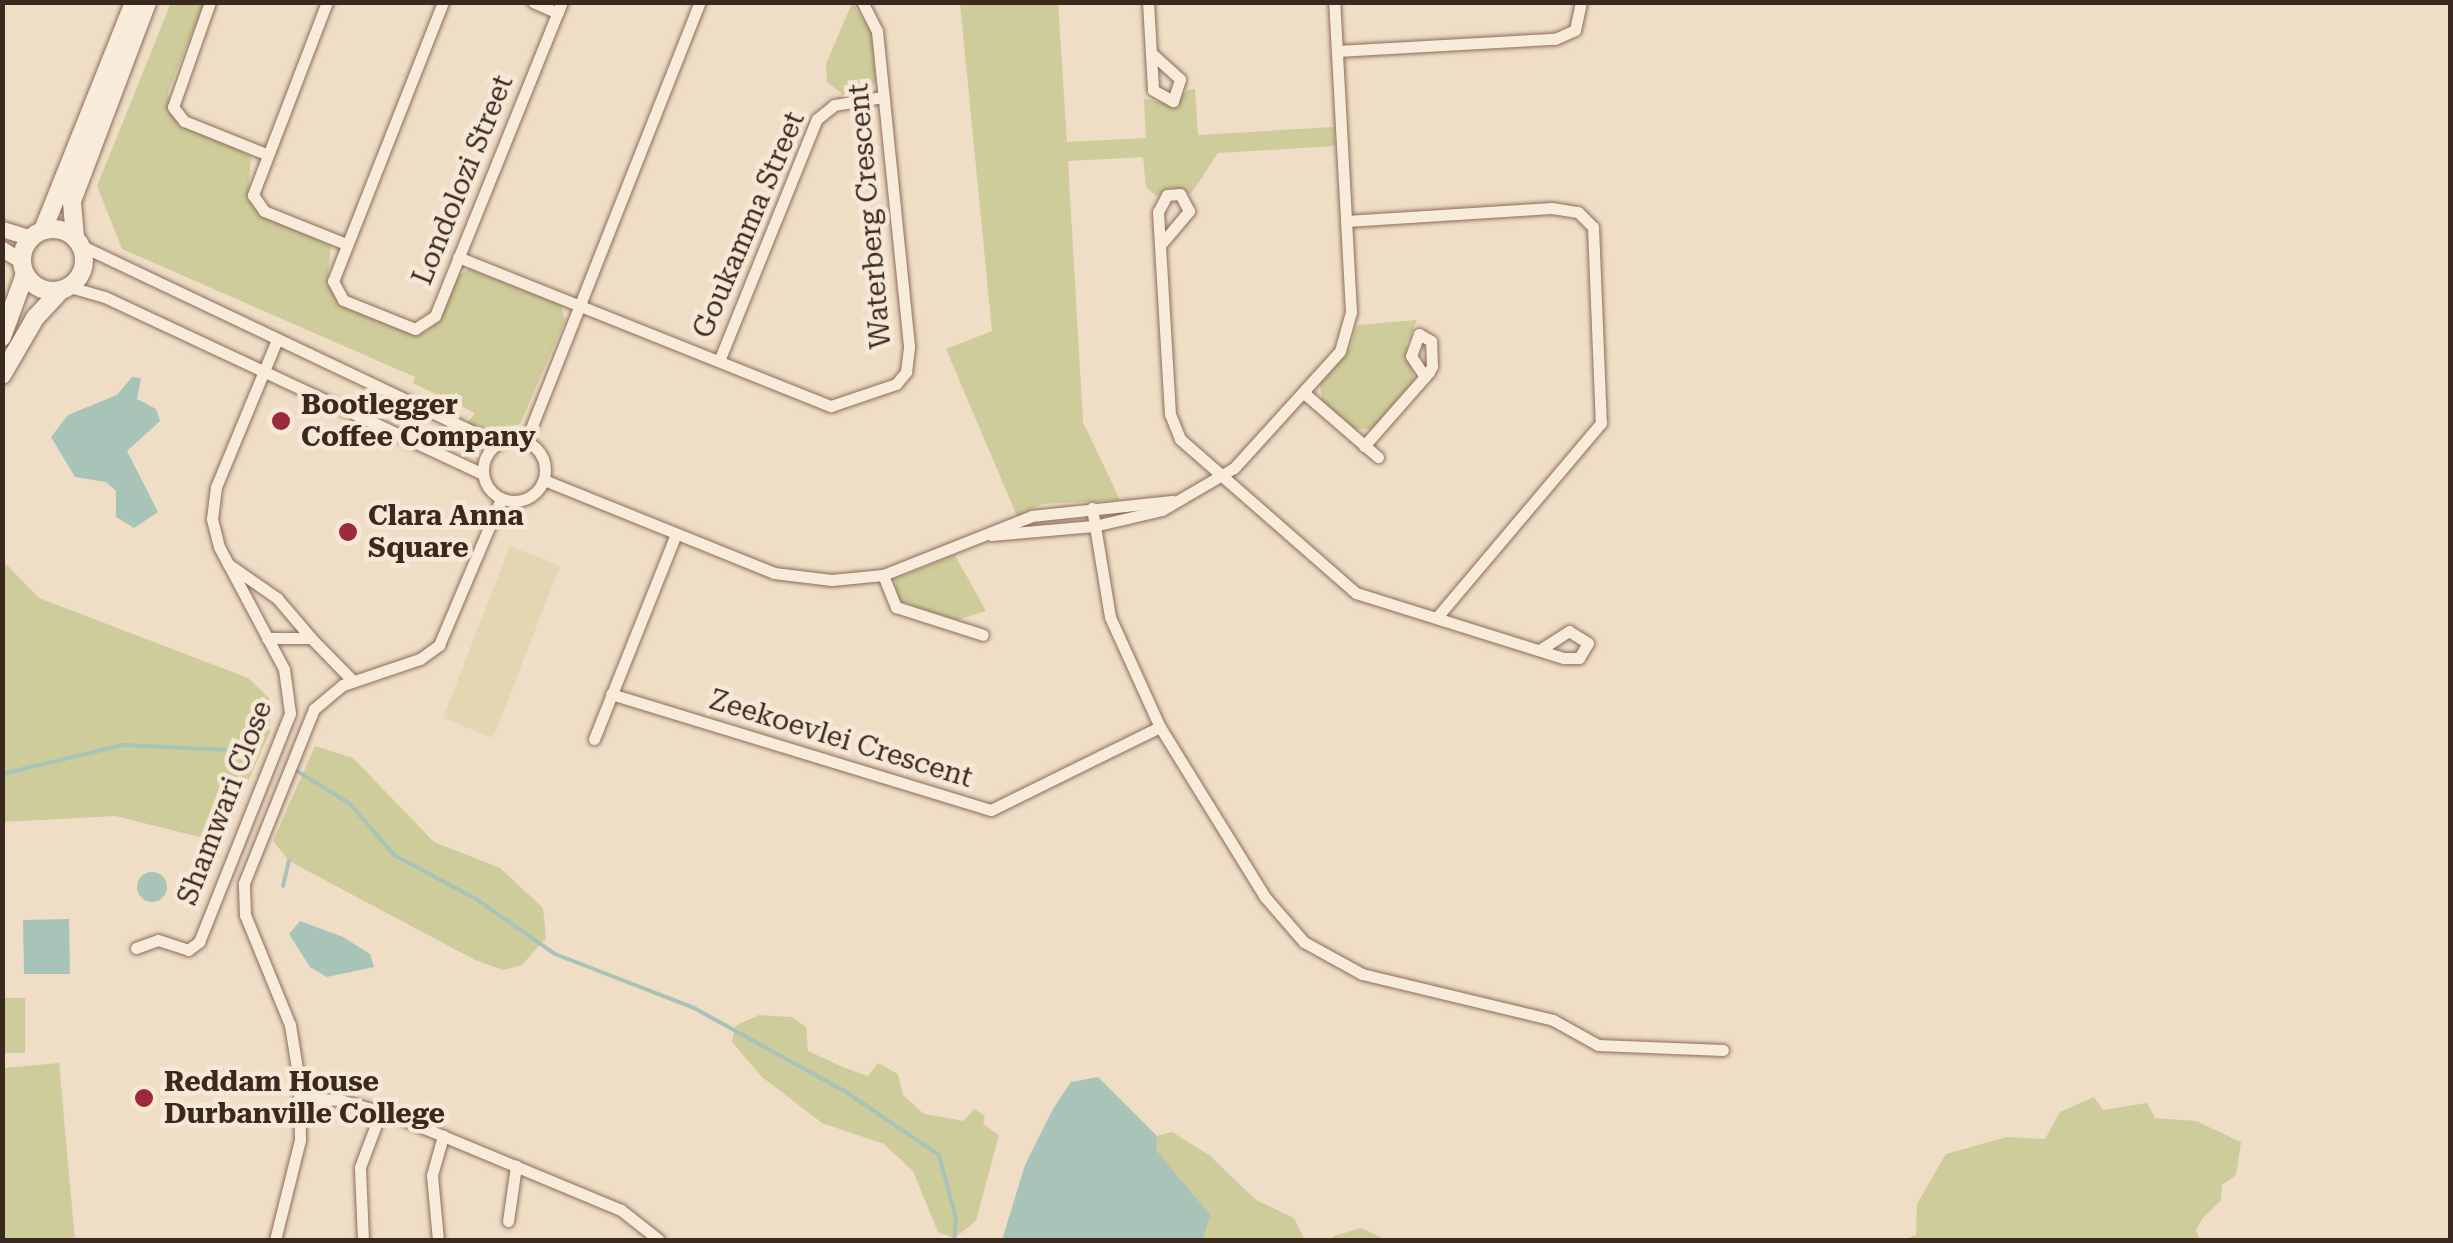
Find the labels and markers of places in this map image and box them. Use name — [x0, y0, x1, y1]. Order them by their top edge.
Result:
place label: Bootlegger Coffee Company — [301, 388, 536, 454]
marker: Bootlegger Coffee Company — [270, 410, 292, 432]
place label: Clara Anna Square — [368, 499, 524, 565]
marker: Clara Anna Square — [337, 521, 359, 543]
place label: Reddam House Durbanville College — [164, 1065, 445, 1131]
marker: Reddam House Durbanville College — [133, 1087, 155, 1109]

